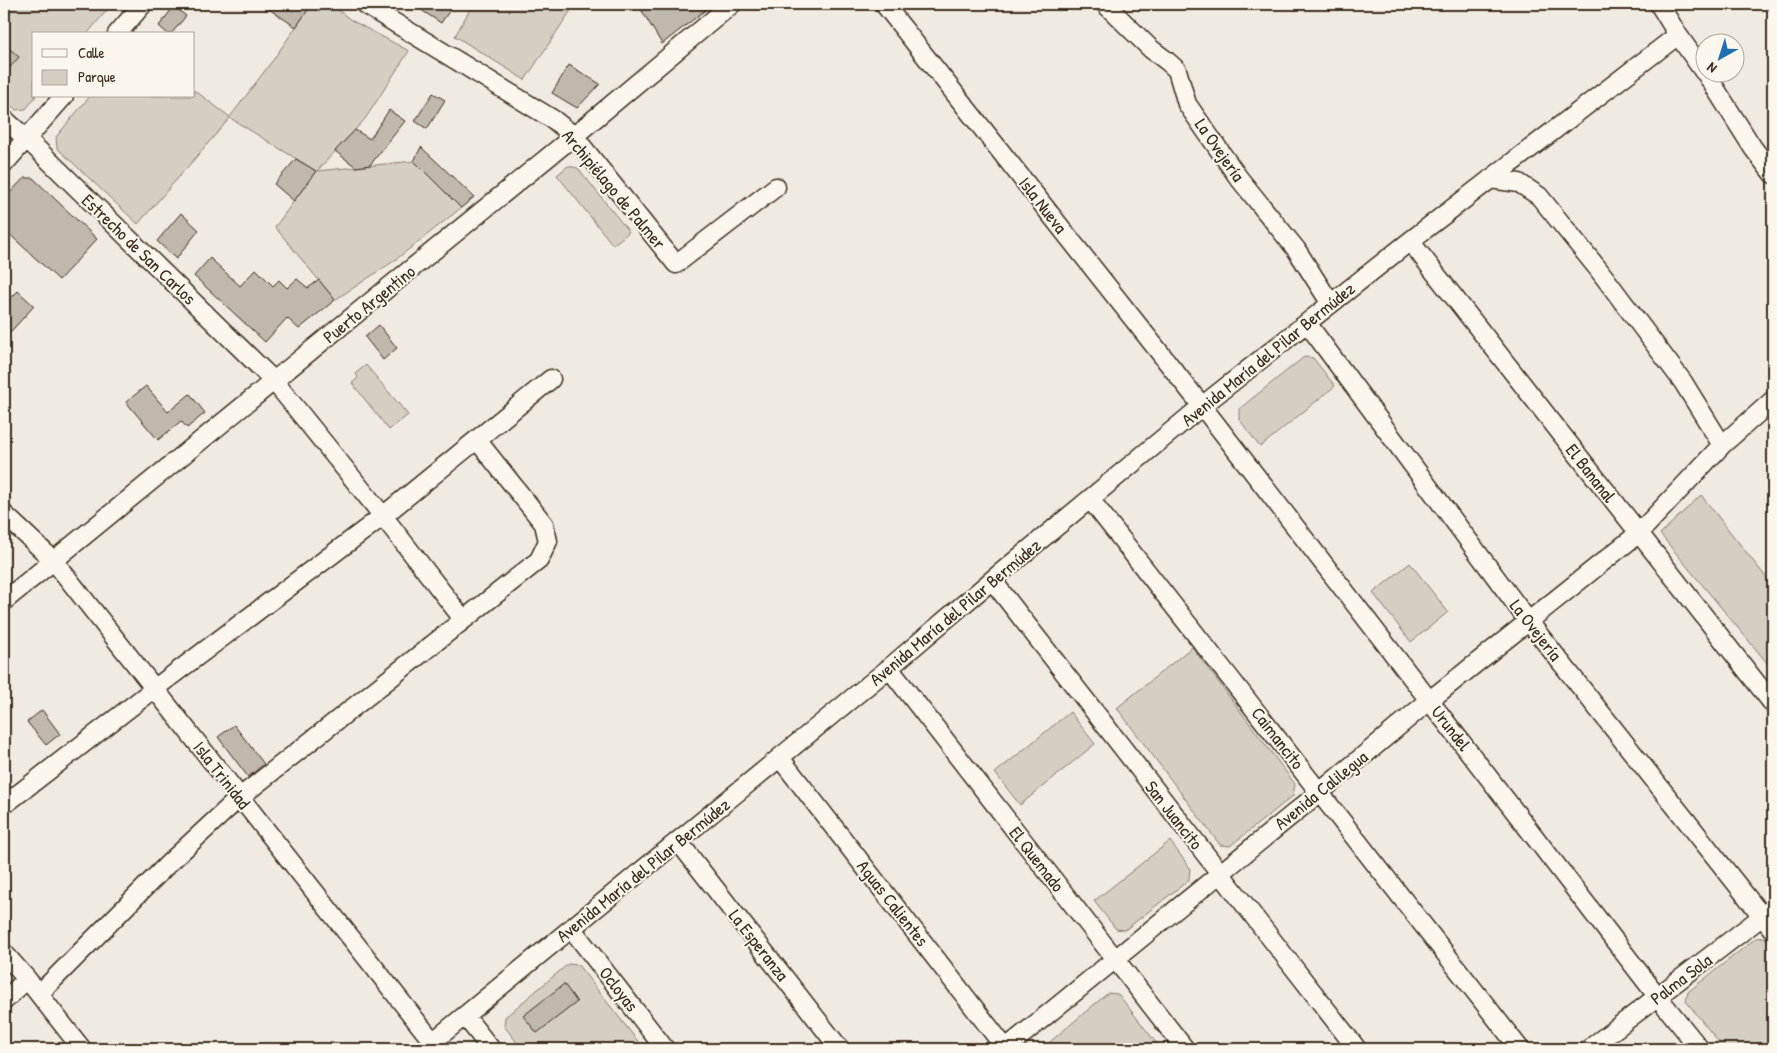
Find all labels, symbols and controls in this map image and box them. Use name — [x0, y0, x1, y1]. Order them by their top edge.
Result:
legend — [32, 32, 195, 98]
north arrow — [1694, 32, 1744, 82]
text: Calle — [78, 42, 105, 63]
text: N — [1702, 58, 1720, 78]
text: Parque — [78, 66, 116, 87]
street label: La Ovejería — [1189, 113, 1251, 187]
street label: Archipiélago de Palmer — [556, 124, 672, 254]
street label: Isla Nueva — [1013, 172, 1073, 238]
street label: Estrecho de San Carlos — [76, 188, 202, 310]
street label: Puerto Argentino — [318, 259, 420, 349]
street label: Avenida María del Pilar Bermúdez — [1176, 276, 1360, 432]
street label: El Bananal — [1560, 438, 1622, 508]
street label: Avenida María del Pilar Bermúdez — [864, 533, 1046, 691]
street label: La Ovejería — [1504, 594, 1568, 666]
street label: Urundel — [1425, 700, 1477, 756]
street label: Caimancito — [1246, 702, 1310, 774]
street label: Isla Trinidad — [188, 736, 256, 814]
street label: Avenida Calilegua — [1269, 745, 1373, 835]
street label: San Juancito — [1139, 775, 1209, 855]
street label: Avenida María del Pilar Bermúdez — [551, 792, 735, 948]
street label: El Quemado — [1004, 821, 1070, 897]
street label: Aguas Calientes — [851, 855, 935, 952]
street label: La Esperanza — [723, 904, 795, 986]
street label: Palma Sola — [1645, 948, 1717, 1010]
street label: Ocloyas — [594, 961, 644, 1017]

